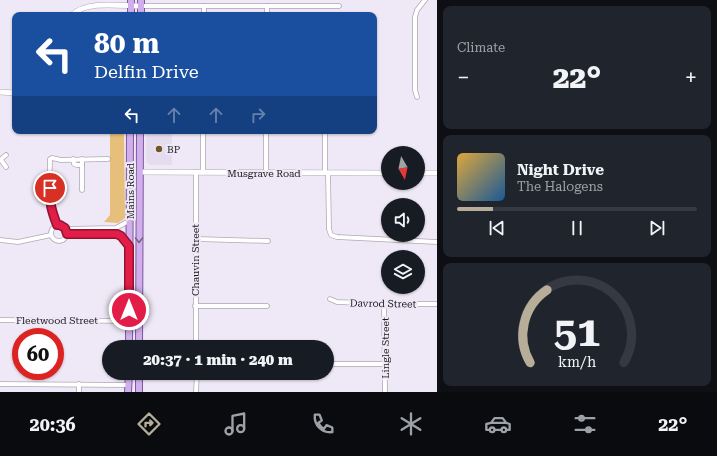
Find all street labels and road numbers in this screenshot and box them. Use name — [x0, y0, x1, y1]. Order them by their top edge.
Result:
street label: Mains Road — [125, 162, 136, 219]
street label: Musgrave Road — [227, 168, 301, 179]
street label: Chauvin Street — [190, 224, 201, 296]
street label: Davrod Street — [350, 297, 417, 310]
street label: Fleetwood Street — [16, 315, 98, 326]
street label: Lingle Street — [380, 317, 391, 379]

